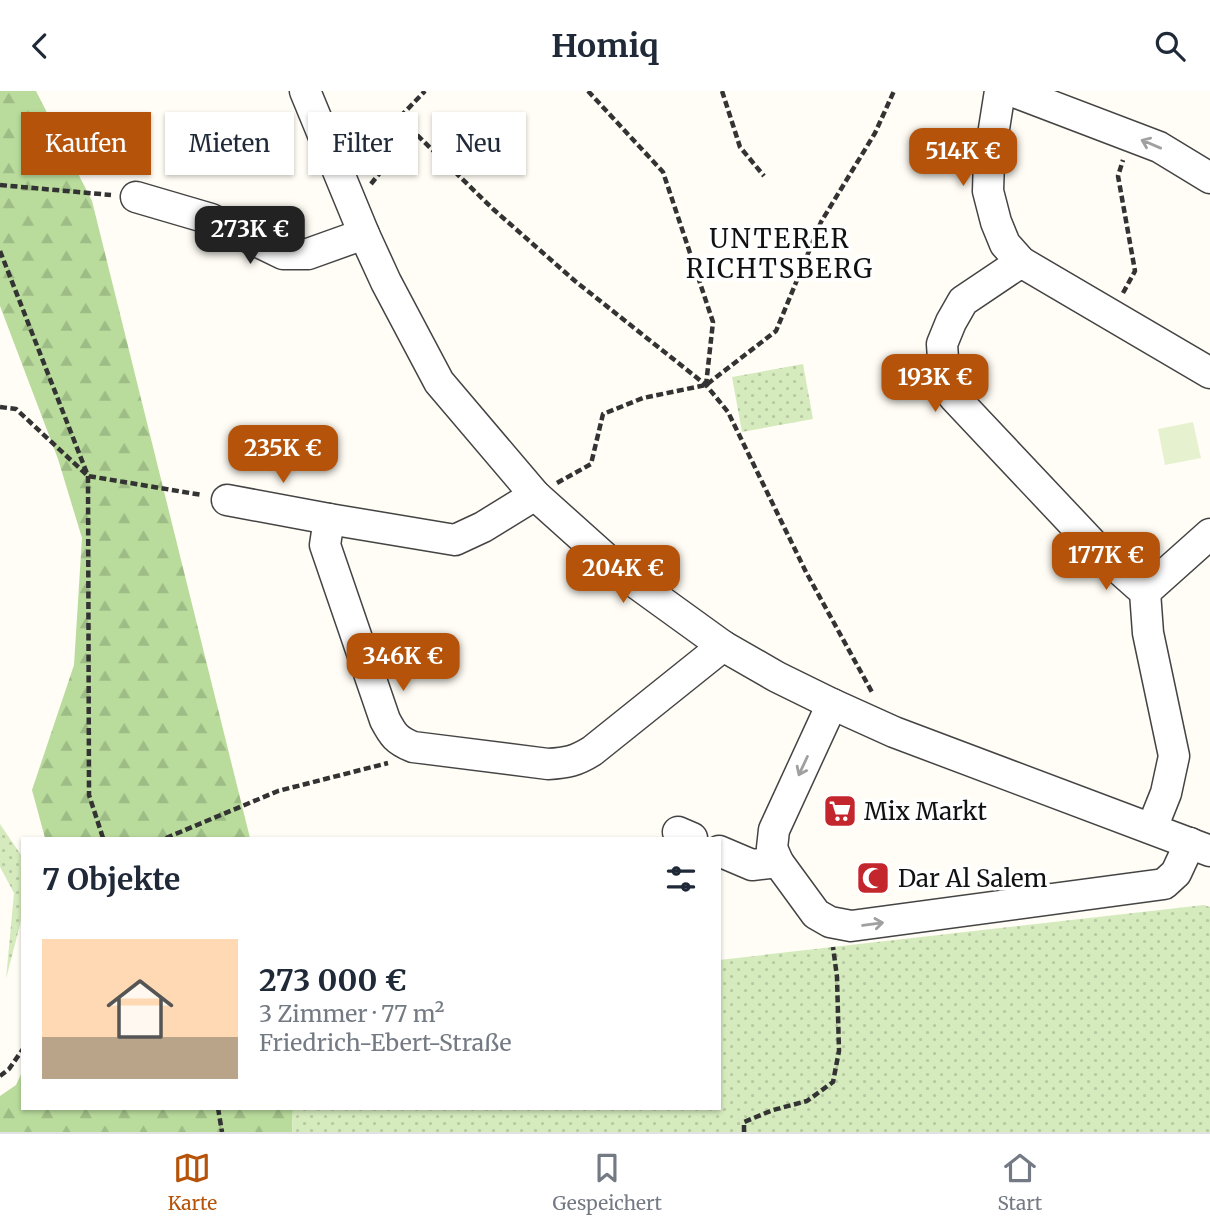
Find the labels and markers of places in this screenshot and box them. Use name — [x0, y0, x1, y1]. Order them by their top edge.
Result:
pin: 514K € — [906, 129, 1020, 188]
pin: 273K € — [193, 207, 307, 266]
pin: 193K € — [878, 355, 992, 414]
pin: 235K € — [226, 425, 340, 485]
pin: 177K € — [1049, 533, 1163, 592]
pin: 204K € — [566, 545, 680, 605]
pin: 346K € — [346, 633, 460, 693]
supermarket icon: Mix Markt — [821, 792, 859, 830]
place label: Mix Markt — [864, 796, 988, 827]
mosque icon: Dar Al Salem — [854, 859, 892, 897]
place label: Dar Al Salem — [898, 863, 1048, 894]

